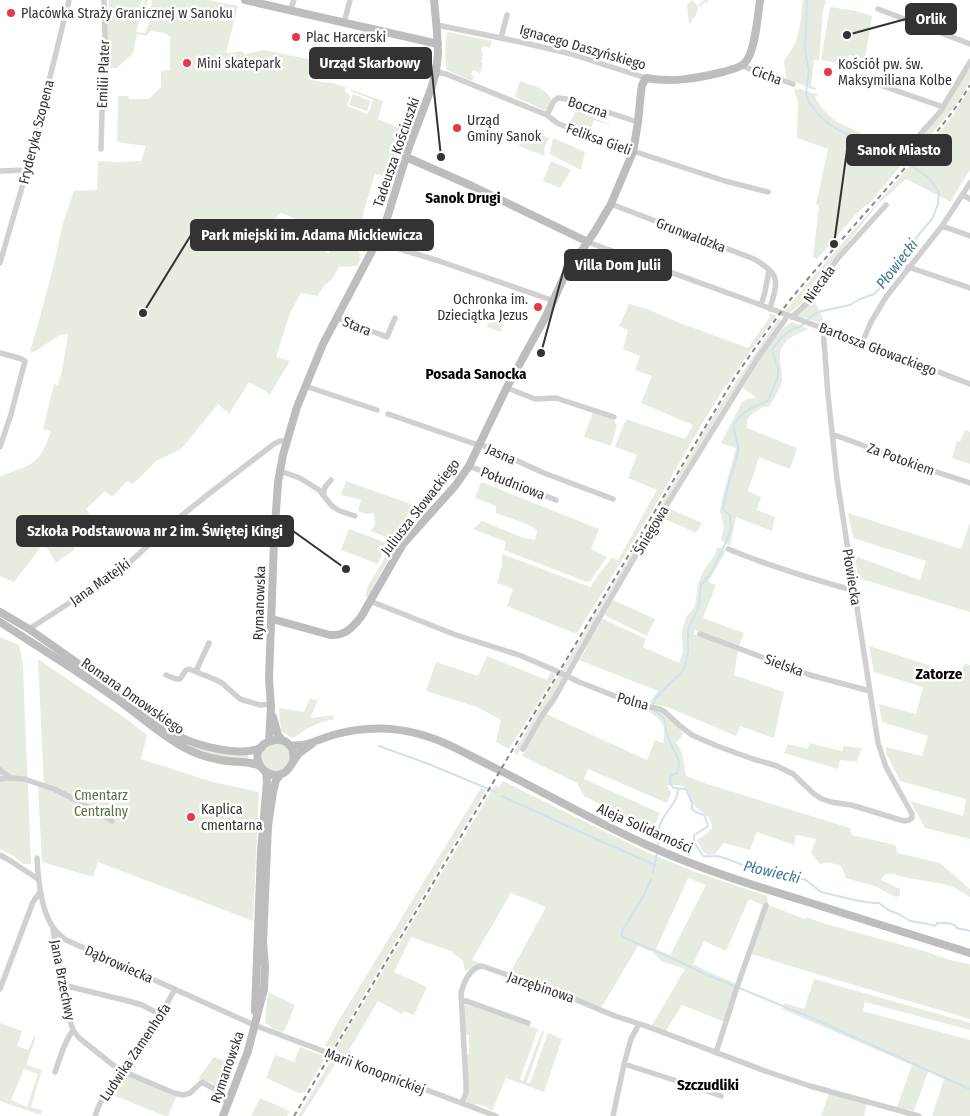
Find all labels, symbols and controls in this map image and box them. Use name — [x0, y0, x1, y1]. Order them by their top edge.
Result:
callout: Orlik — [906, 4, 956, 34]
place label: Placówka Straży Granicznej w Sanoku — [21, 5, 233, 22]
marker: Placówka Straży Granicznej w Sanoku — [5, 7, 17, 19]
text: Orlik — [916, 10, 947, 28]
street label: Ignacego Daszyńskiego — [518, 21, 648, 74]
place label: Plac Harcerski — [306, 29, 386, 46]
marker: Plac Harcerski — [290, 31, 302, 43]
street label: Emilii Plater — [94, 39, 113, 109]
callout: Urząd Skarbowy — [310, 48, 431, 78]
text: Urząd Skarbowy — [320, 54, 421, 72]
place label: Mini skatepark — [197, 55, 281, 72]
place label: Kościół pw. św. Maksymiliana Kolbe — [838, 56, 952, 89]
marker: Mini skatepark — [181, 57, 193, 69]
street label: Cicha — [749, 62, 784, 89]
marker: Kościół pw. św. Maksymiliana Kolbe — [822, 66, 834, 78]
street label: Fryderyka Szopena — [15, 78, 58, 186]
street label: Boczna — [566, 93, 610, 122]
street label: Tadeusza Kościuszki — [370, 95, 423, 209]
place label: Urząd Gminy Sanok — [467, 112, 542, 145]
street label: Feliksa Gieli — [564, 120, 634, 159]
marker: Urząd Gminy Sanok — [451, 122, 463, 134]
callout: Sanok Miasto — [847, 135, 951, 165]
text: Sanok Miasto — [857, 141, 941, 159]
district label: Sanok Drugi — [425, 189, 501, 207]
street label: Grunwaldzka — [654, 214, 728, 257]
callout: Park miejski im. Adama Mickiewicza — [191, 220, 433, 250]
text: Park miejski im. Adama Mickiewicza — [201, 226, 423, 244]
water label: Płowiecki — [872, 236, 922, 292]
callout: Villa Dom Julii — [565, 250, 671, 280]
text: Villa Dom Julii — [574, 256, 661, 274]
street label: Niecała — [800, 262, 839, 306]
place label: Ochronka im. Dzieciątka Jezus — [437, 291, 528, 324]
marker: Ochronka im. Dzieciątka Jezus — [532, 301, 544, 313]
street label: Stara — [340, 313, 374, 340]
street label: Bartosza Głowackiego — [817, 319, 939, 380]
district label: Posada Sanocka — [426, 365, 527, 383]
street label: Za Potokiem — [865, 439, 937, 479]
street label: Jasna — [483, 440, 518, 469]
street label: Juliusza Słowackiego — [377, 456, 463, 559]
street label: Południowa — [478, 463, 547, 504]
street label: Śniegowa — [629, 502, 673, 558]
callout: Szkoła Podstawowa nr 2 im. Świętej Kingi — [17, 516, 293, 546]
text: Szkoła Podstawowa nr 2 im. Świętej Kingi — [27, 522, 283, 540]
street label: Płowiecka — [839, 547, 864, 607]
street label: Jana Matejki — [67, 555, 134, 609]
street label: Rymanowska — [250, 565, 269, 641]
street label: Sielska — [762, 651, 806, 680]
street label: Romana Dmowskiego — [78, 654, 188, 738]
district label: Zatorze — [916, 665, 963, 683]
street label: Polna — [615, 689, 651, 714]
park label: Cmentarz Centralny — [74, 787, 129, 820]
street label: Aleja Solidarności — [594, 800, 695, 857]
place label: Kaplica cmentarna — [201, 801, 263, 834]
marker: Kaplica cmentarna — [185, 811, 197, 823]
water label: Płowiecki — [742, 857, 802, 887]
street label: Jana Brzechwy — [46, 938, 79, 1023]
street label: Dąbrowiecka — [82, 942, 156, 987]
street label: Jarzębinowa — [505, 968, 577, 1007]
street label: Ludwika Zamenhofa — [97, 1000, 174, 1104]
street label: Rymanowska — [207, 1029, 248, 1105]
street label: Marii Konopnickiej — [322, 1044, 427, 1098]
district label: Szczudliki — [677, 1076, 739, 1094]

